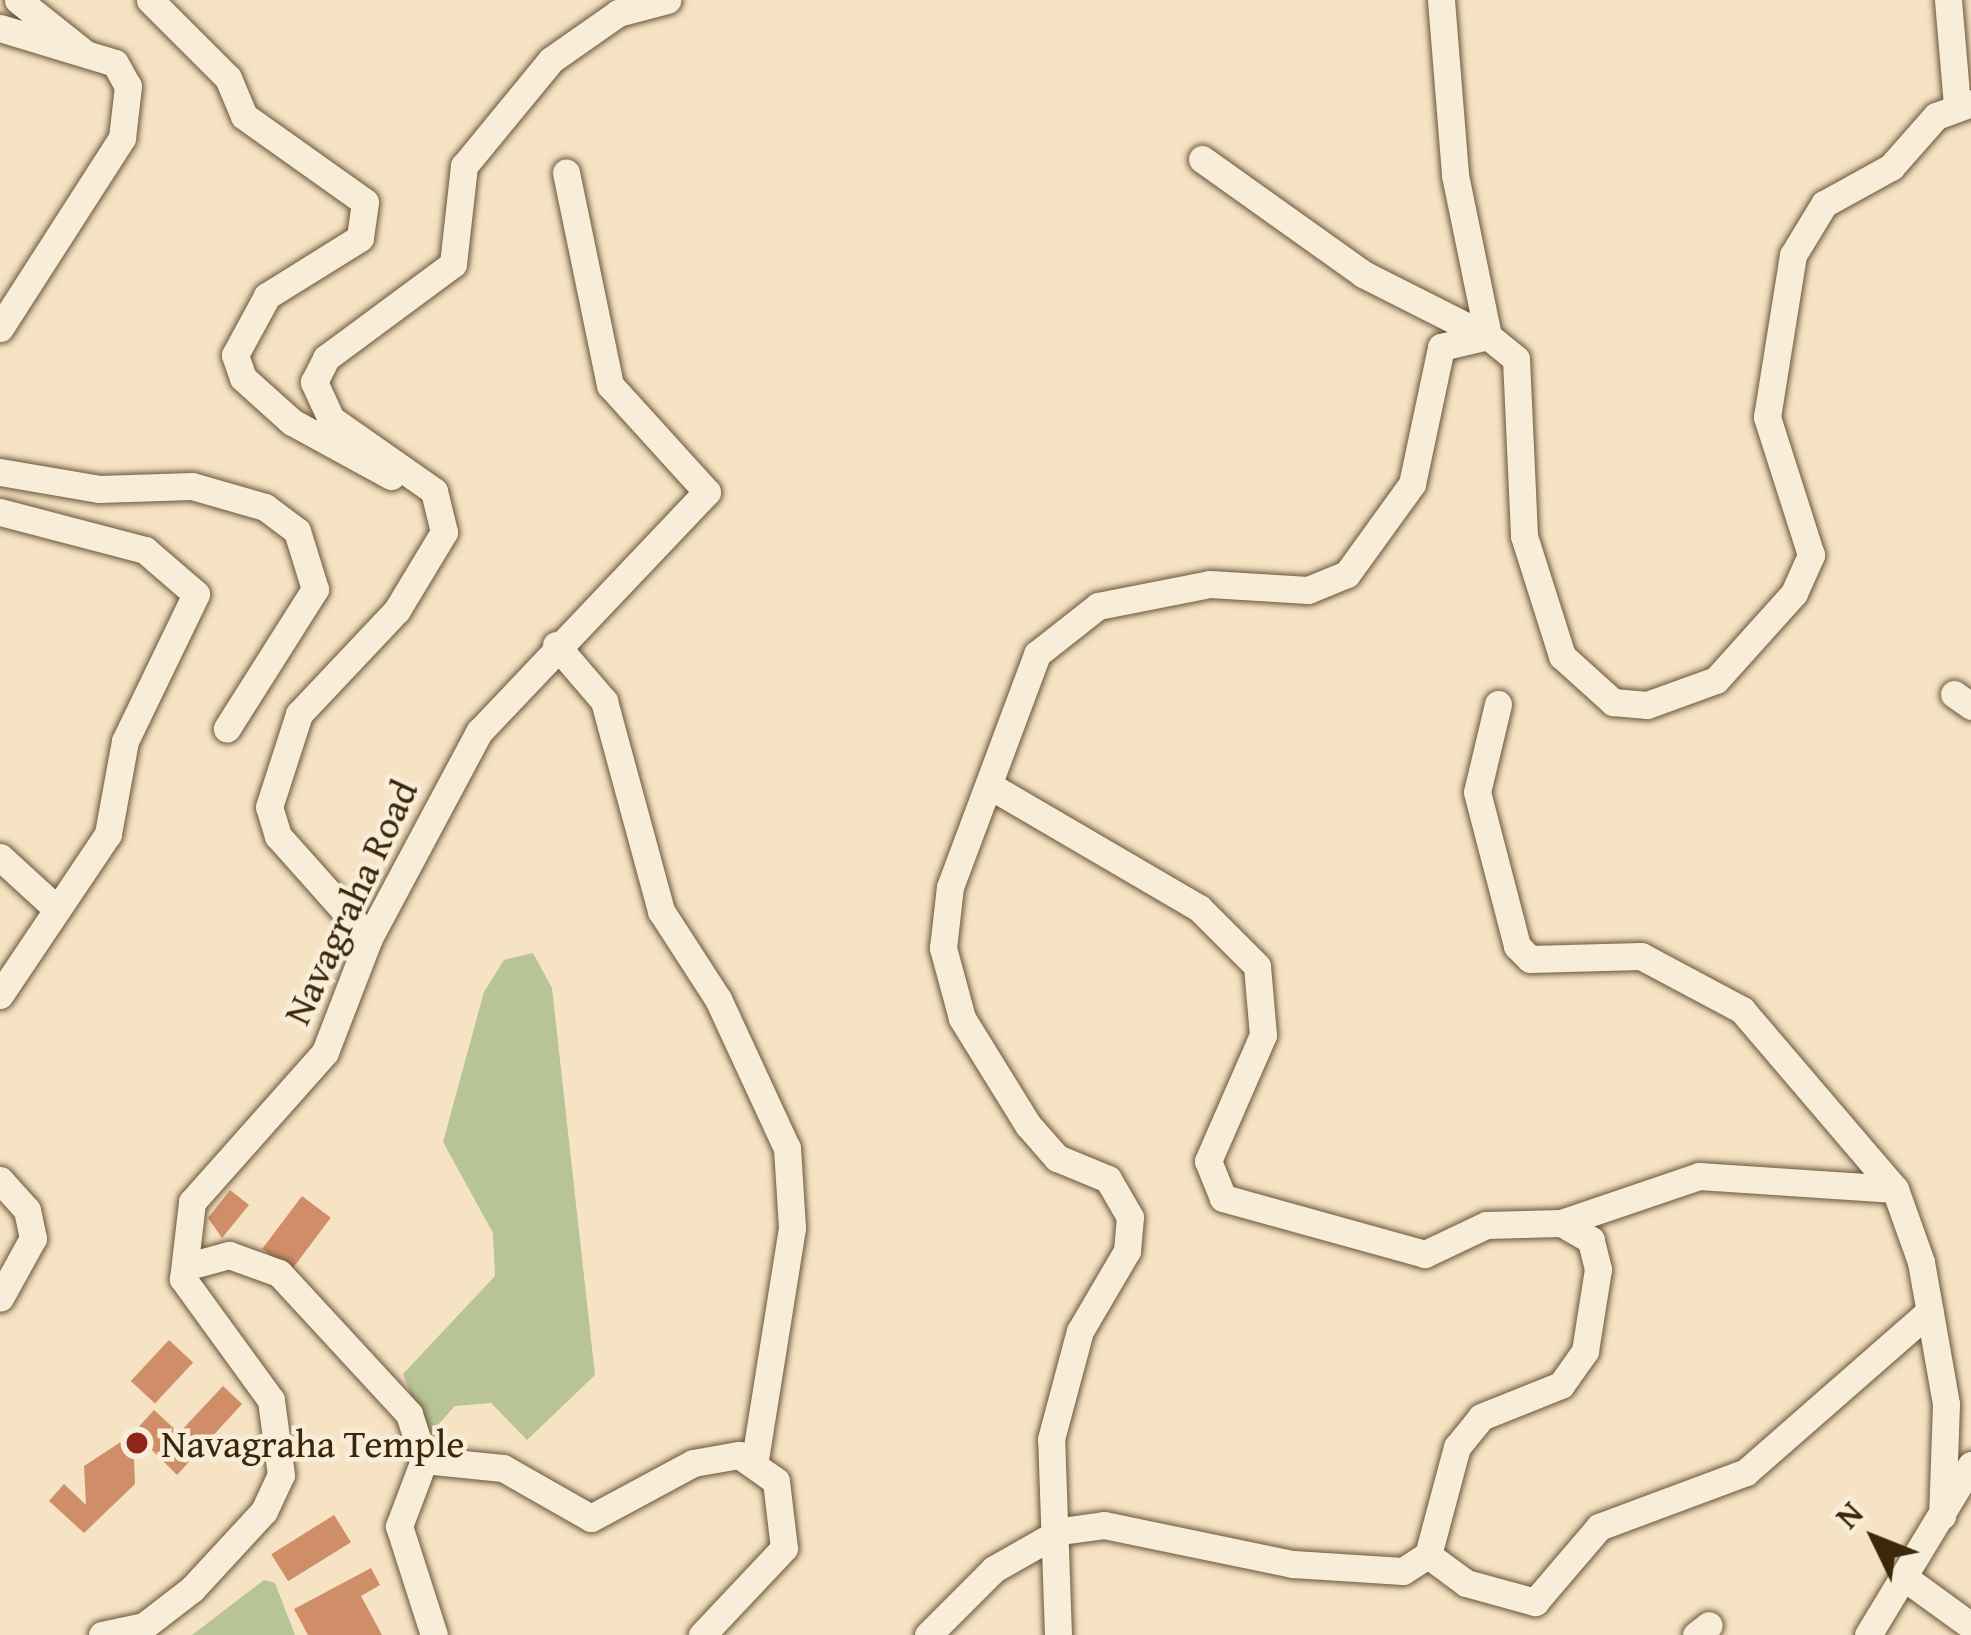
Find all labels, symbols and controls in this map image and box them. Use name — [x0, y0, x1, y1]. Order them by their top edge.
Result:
street label: Navagraha Road — [273, 772, 427, 1032]
place label: Navagraha Temple — [161, 1420, 465, 1466]
marker: Navagraha Temple — [124, 1430, 150, 1456]
north arrow — [1815, 1479, 1935, 1599]
text: N — [1824, 1490, 1874, 1539]

